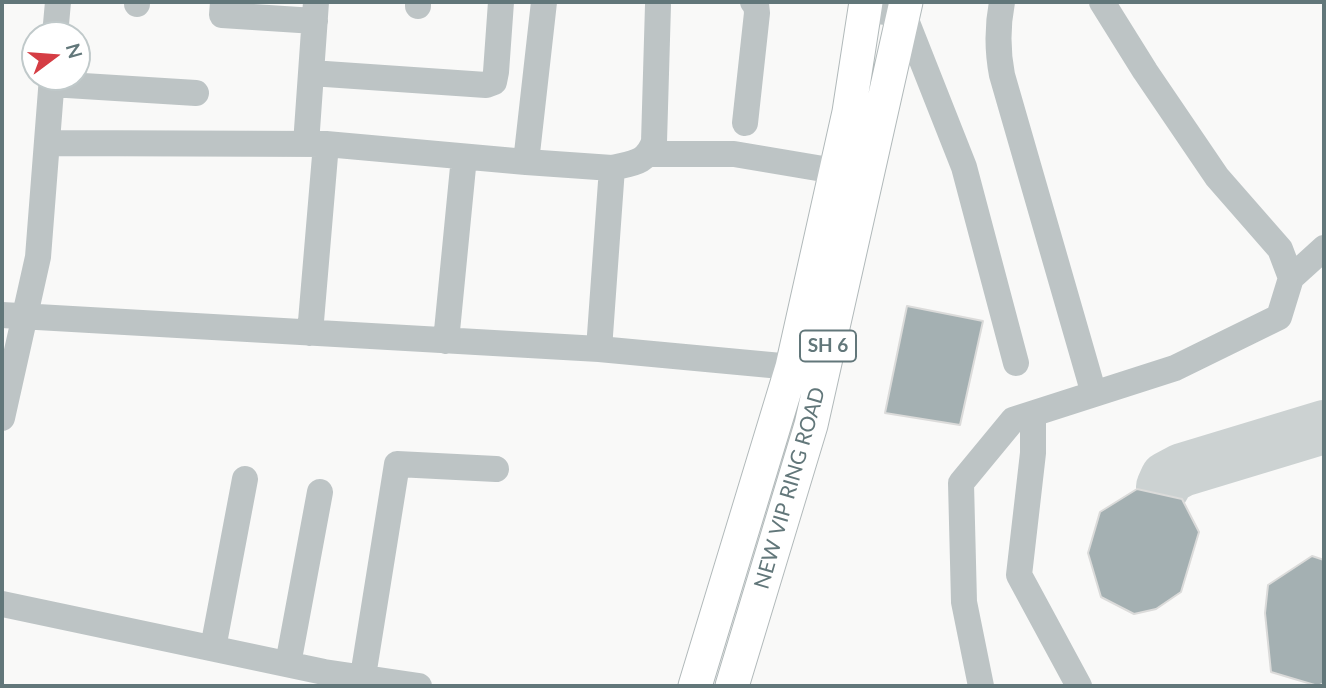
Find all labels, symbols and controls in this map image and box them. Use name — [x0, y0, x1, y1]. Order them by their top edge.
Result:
north arrow — [21, 21, 91, 91]
text: N — [62, 40, 88, 61]
road number: SH 6 — [800, 330, 856, 362]
street label: NEW VIP RING ROAD — [749, 384, 831, 592]

